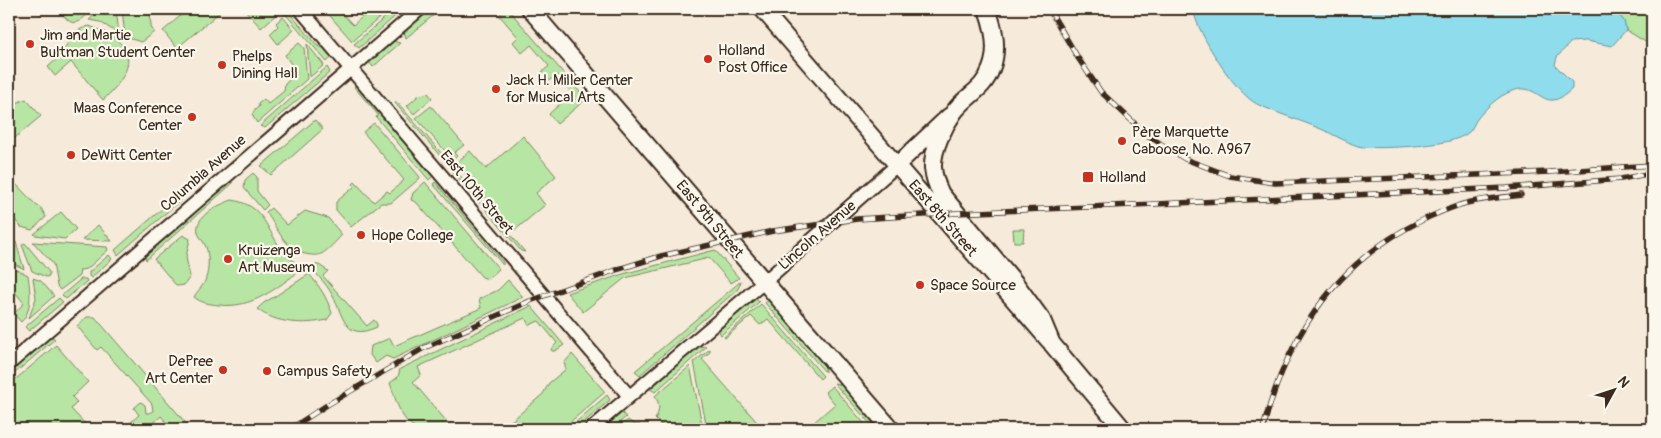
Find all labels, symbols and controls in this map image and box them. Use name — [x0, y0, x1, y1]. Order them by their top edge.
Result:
place label: Jim and Martie Bultman Student Center — [40, 26, 196, 62]
marker: Jim and Martie Bultman Student Center — [24, 38, 36, 50]
place label: Holland Post Office — [718, 41, 788, 77]
place label: Phelps Dining Hall — [232, 47, 298, 83]
marker: Holland Post Office — [702, 53, 714, 65]
marker: Phelps Dining Hall — [216, 59, 228, 71]
place label: Jack H. Miller Center for Musical Arts — [506, 71, 634, 107]
marker: Jack H. Miller Center for Musical Arts — [490, 83, 502, 95]
place label: Maas Conference Center — [73, 99, 183, 135]
marker: Maas Conference Center — [186, 111, 198, 123]
place label: Père Marquette Caboose, No. A967 — [1132, 123, 1251, 159]
street label: Columbia Avenue — [156, 130, 251, 216]
marker: Père Marquette Caboose, No. A967 — [1116, 135, 1128, 147]
place label: DeWitt Center — [81, 146, 173, 165]
street label: East 10th Street — [436, 146, 518, 239]
marker: DeWitt Center — [65, 149, 77, 161]
place label: Holland — [1099, 168, 1146, 187]
marker: Holland — [1081, 170, 1095, 184]
street label: East 8th Street — [904, 176, 982, 261]
street label: East 9th Street — [672, 177, 748, 263]
street label: Lincoln Avenue — [775, 196, 860, 274]
place label: Hope College — [371, 226, 454, 245]
marker: Hope College — [355, 229, 367, 241]
place label: Kruizenga Art Museum — [238, 241, 315, 277]
marker: Kruizenga Art Museum — [222, 253, 234, 265]
place label: Space Source — [930, 276, 1016, 295]
marker: Space Source — [914, 279, 926, 291]
place label: DePree Art Center — [145, 352, 214, 388]
place label: Campus Safety — [277, 362, 372, 381]
marker: DePree Art Center — [217, 364, 229, 376]
marker: Campus Safety — [261, 365, 273, 377]
north arrow — [1588, 366, 1638, 416]
text: N — [1614, 373, 1633, 391]

